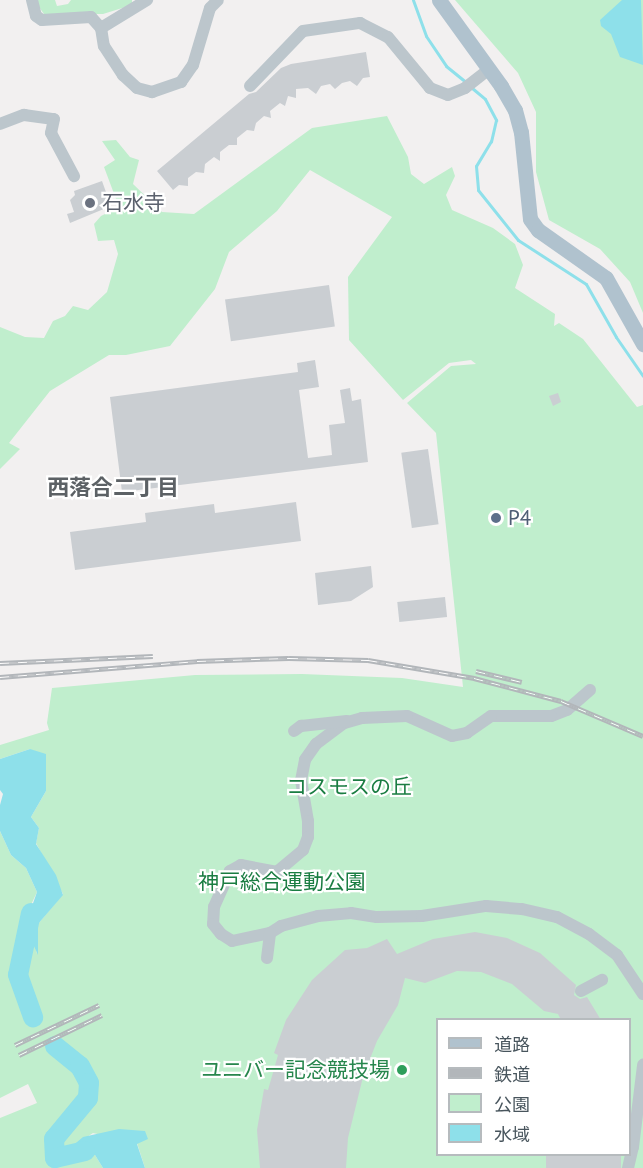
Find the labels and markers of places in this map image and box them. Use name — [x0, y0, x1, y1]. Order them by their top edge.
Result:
place label: 石水寺 — [102, 190, 165, 216]
marker: 石水寺 — [83, 196, 97, 210]
place label: P4 — [508, 505, 531, 531]
marker: P4 — [489, 511, 503, 525]
place label: ユニバー記念競技場 — [201, 1057, 390, 1083]
marker: ユニバー記念競技場 — [395, 1063, 409, 1077]

